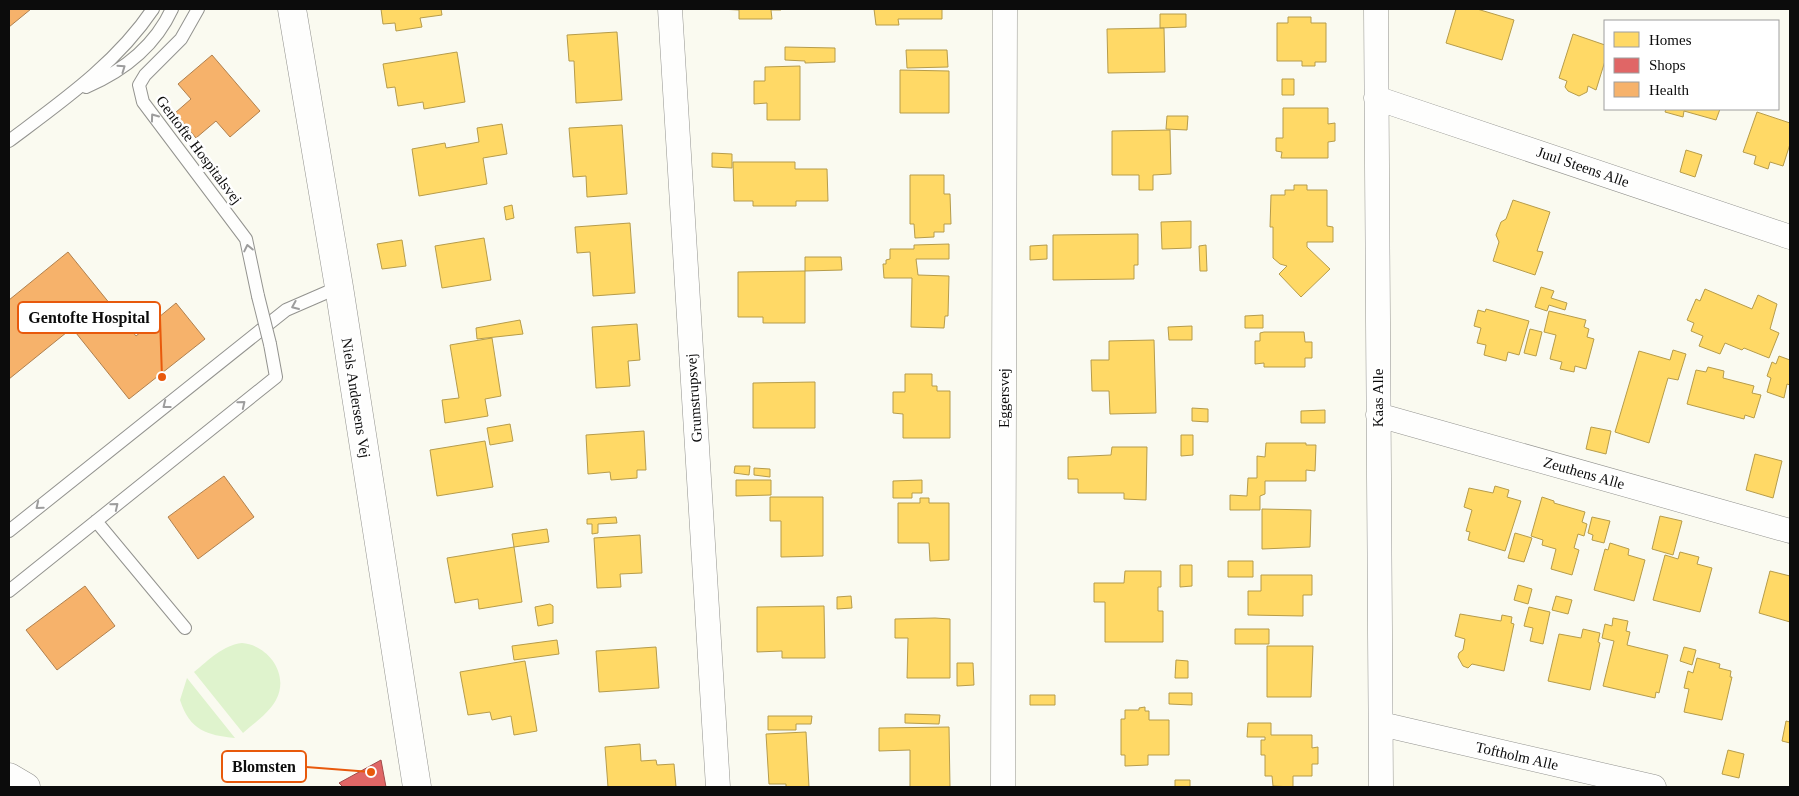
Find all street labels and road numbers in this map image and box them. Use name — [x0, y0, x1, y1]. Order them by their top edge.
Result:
street label: Gentofte Hospitalsvej — [153, 93, 245, 207]
street label: Juul Steens Alle — [1535, 144, 1632, 190]
street label: Niels Andersens Vej — [339, 337, 373, 459]
street label: Grumstrupsvej — [683, 353, 705, 443]
street label: Eggersvej — [996, 368, 1012, 428]
street label: Kaas Alle — [1370, 368, 1386, 427]
street label: Zeuthens Alle — [1542, 454, 1627, 492]
street label: Toftholm Alle — [1474, 739, 1560, 773]

